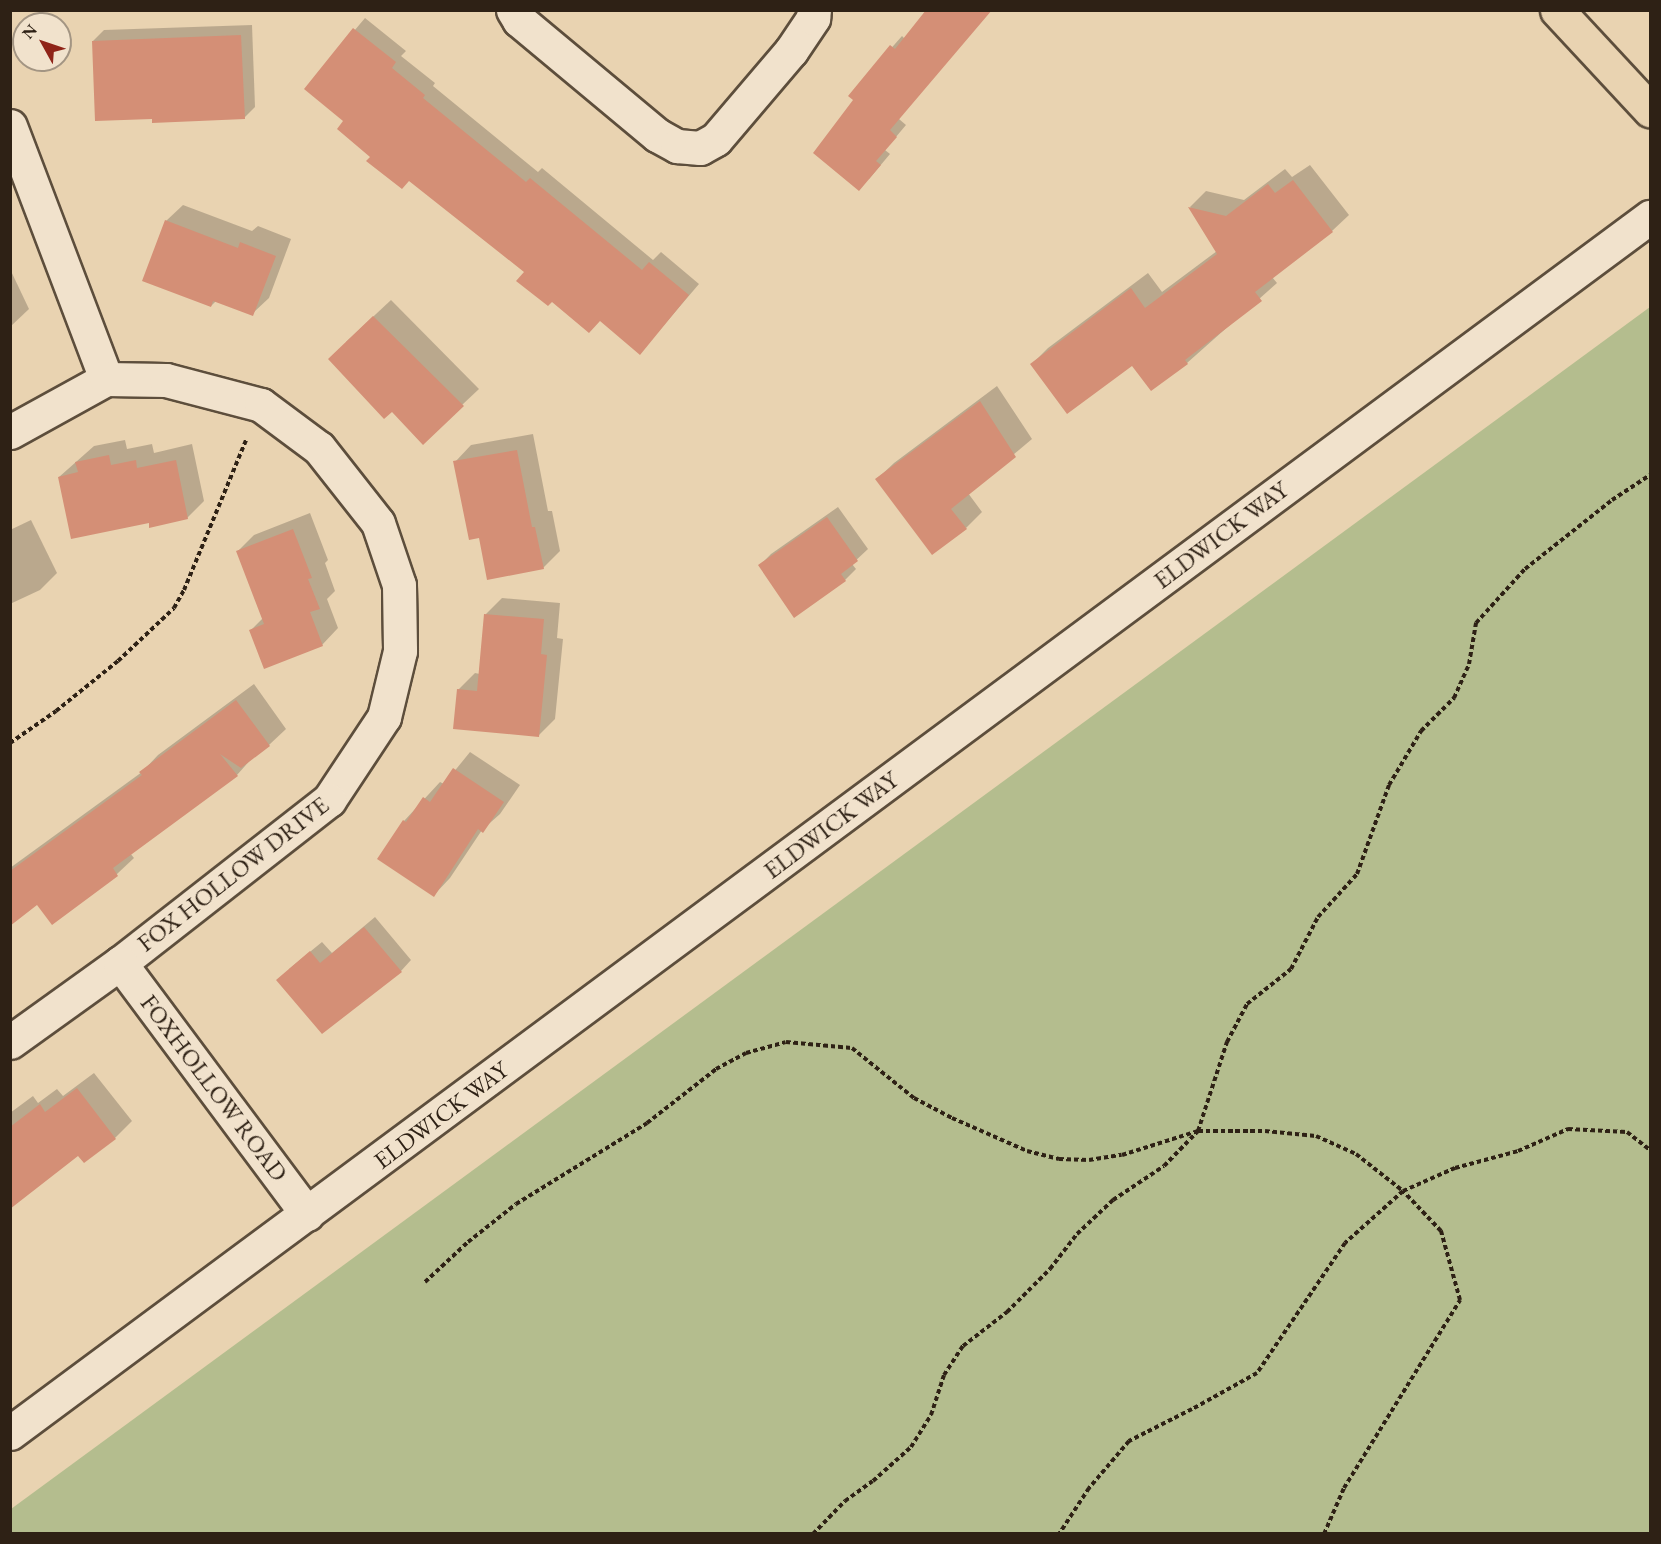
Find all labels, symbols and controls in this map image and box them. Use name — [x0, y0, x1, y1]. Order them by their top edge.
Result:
north arrow — [12, 12, 72, 72]
text: N — [17, 20, 42, 43]
street label: ELDWICK WAY — [1148, 475, 1294, 595]
street label: ELDWICK WAY — [758, 765, 904, 885]
street label: FOX HOLLOW DRIVE — [132, 790, 334, 958]
street label: FOXHOLLOW ROAD — [134, 989, 294, 1187]
street label: ELDWICK WAY — [368, 1055, 514, 1175]

